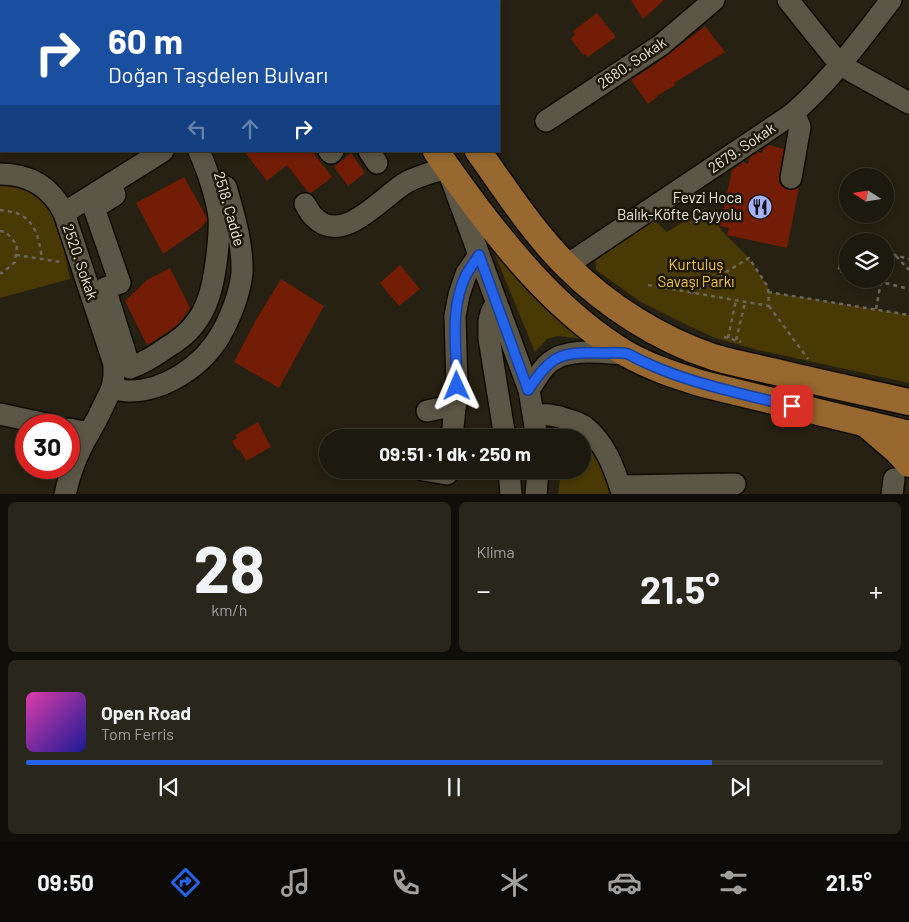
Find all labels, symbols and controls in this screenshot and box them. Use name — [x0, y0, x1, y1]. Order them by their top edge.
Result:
text: 60 m — [108, 19, 183, 61]
icon: right — [25, 20, 90, 85]
street label: 2680. Sokak — [594, 32, 670, 92]
text: Doğan Taşdelen Bulvarı — [108, 61, 328, 87]
icon: left — [183, 115, 211, 143]
icon: ahead — [236, 115, 264, 143]
icon: right — [289, 115, 317, 143]
street label: 2679. Sokak — [704, 118, 779, 176]
north arrow — [839, 168, 894, 222]
map controls — [839, 168, 894, 288]
street label: 2518. Cadde — [211, 169, 249, 248]
place label: Fevzi Hoca Balık-Köfte Çayyolu — [617, 188, 742, 223]
restaurant icon: Fevzi Hoca Balık-Köfte Çayyolu — [747, 194, 773, 220]
street label: 2520. Sokak — [60, 221, 102, 302]
button: layers — [839, 233, 894, 288]
park label: Kurtuluş Savaşı Parkı — [657, 255, 735, 290]
position arrow — [430, 359, 482, 411]
pin — [771, 385, 813, 427]
icon: arrive — [778, 392, 806, 420]
speed limit sign: 30 — [15, 414, 80, 479]
text: 09:51 · 1 dk · 250 m — [379, 442, 531, 465]
text: 28 — [193, 528, 265, 606]
text: Klima — [477, 542, 515, 561]
text: 21.5° — [640, 566, 720, 612]
text: − — [477, 573, 491, 607]
text: + — [869, 573, 883, 607]
text: km/h — [211, 600, 247, 619]
text: Open Road — [101, 701, 191, 724]
text: Tom Ferris — [101, 724, 174, 743]
icon: previous — [155, 773, 183, 801]
icon: pause — [440, 773, 468, 801]
icon: next — [726, 773, 754, 801]
icon: directions — [168, 865, 203, 900]
icon: music — [278, 865, 313, 900]
icon: phone — [388, 865, 423, 900]
icon: climate — [497, 865, 532, 900]
icon: car — [607, 865, 642, 900]
icon: filters — [716, 865, 751, 900]
text: 09:50 — [37, 869, 94, 895]
text: 21.5° — [826, 869, 872, 895]

